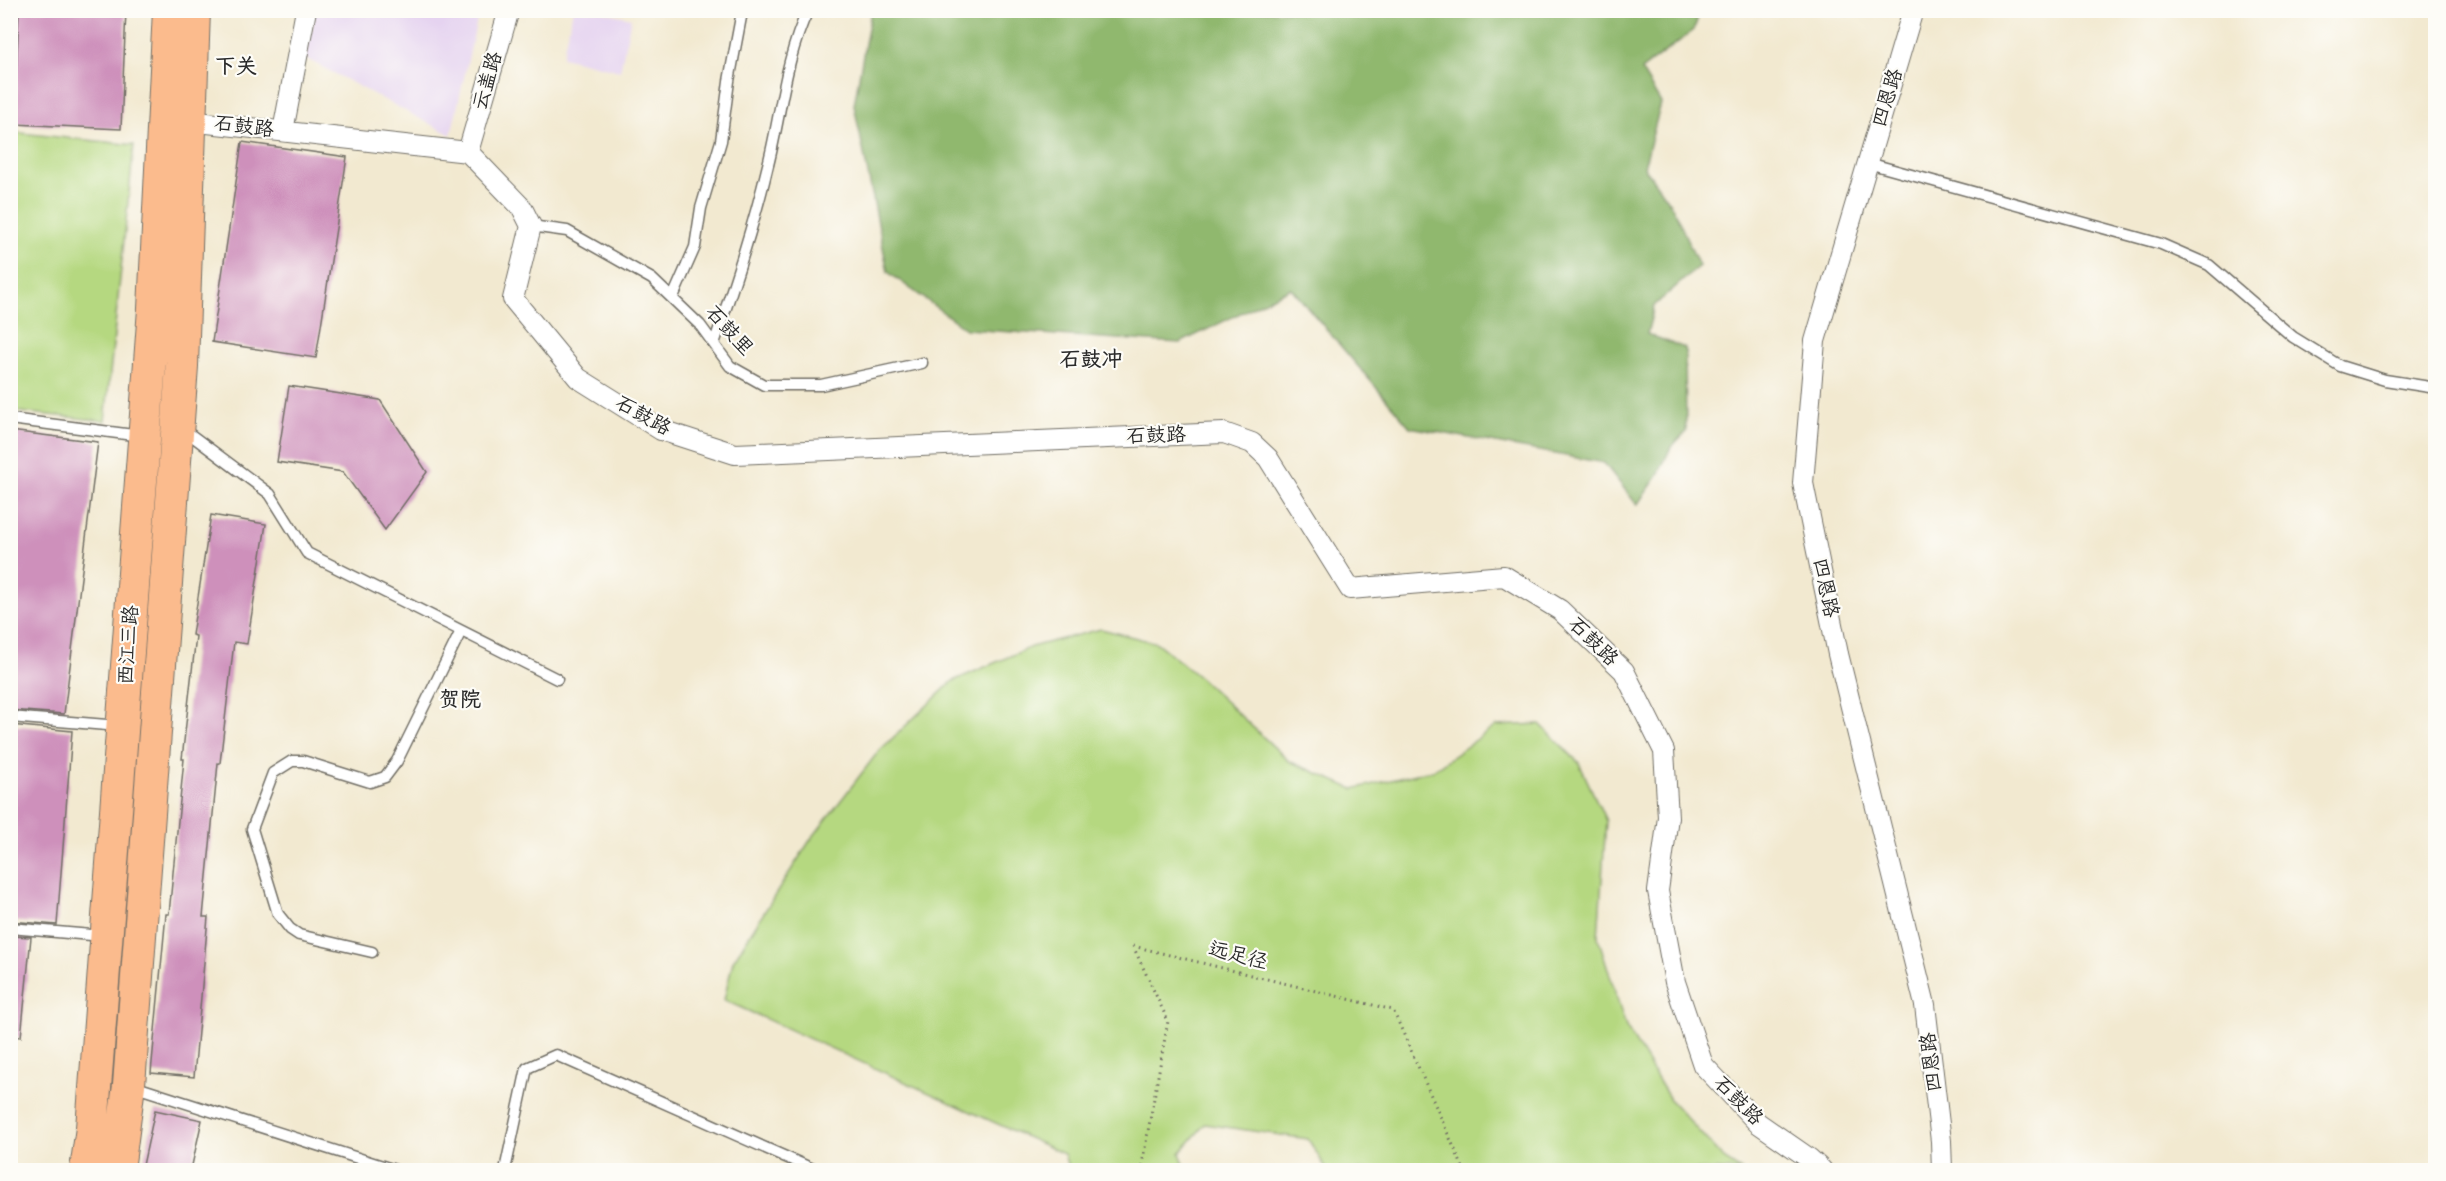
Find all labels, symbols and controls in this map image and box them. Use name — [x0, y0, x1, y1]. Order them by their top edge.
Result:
street label: 云盖路 — [467, 47, 510, 114]
district label: 下关 — [215, 53, 257, 81]
street label: 四恩路 — [1866, 64, 1910, 131]
street label: 石鼓路 — [213, 110, 276, 144]
street label: 石鼓里 — [699, 300, 759, 362]
district label: 石鼓冲 — [1060, 346, 1123, 374]
street label: 石鼓路 — [610, 390, 677, 443]
street label: 石鼓路 — [1126, 421, 1187, 451]
street label: 四恩路 — [1806, 556, 1845, 621]
street label: 西江三路 — [113, 603, 145, 686]
street label: 石鼓路 — [1562, 611, 1625, 673]
district label: 贺院 — [439, 686, 481, 714]
street label: 远足径 — [1206, 936, 1270, 976]
street label: 四恩路 — [1915, 1030, 1949, 1093]
street label: 石鼓路 — [1707, 1070, 1769, 1132]

